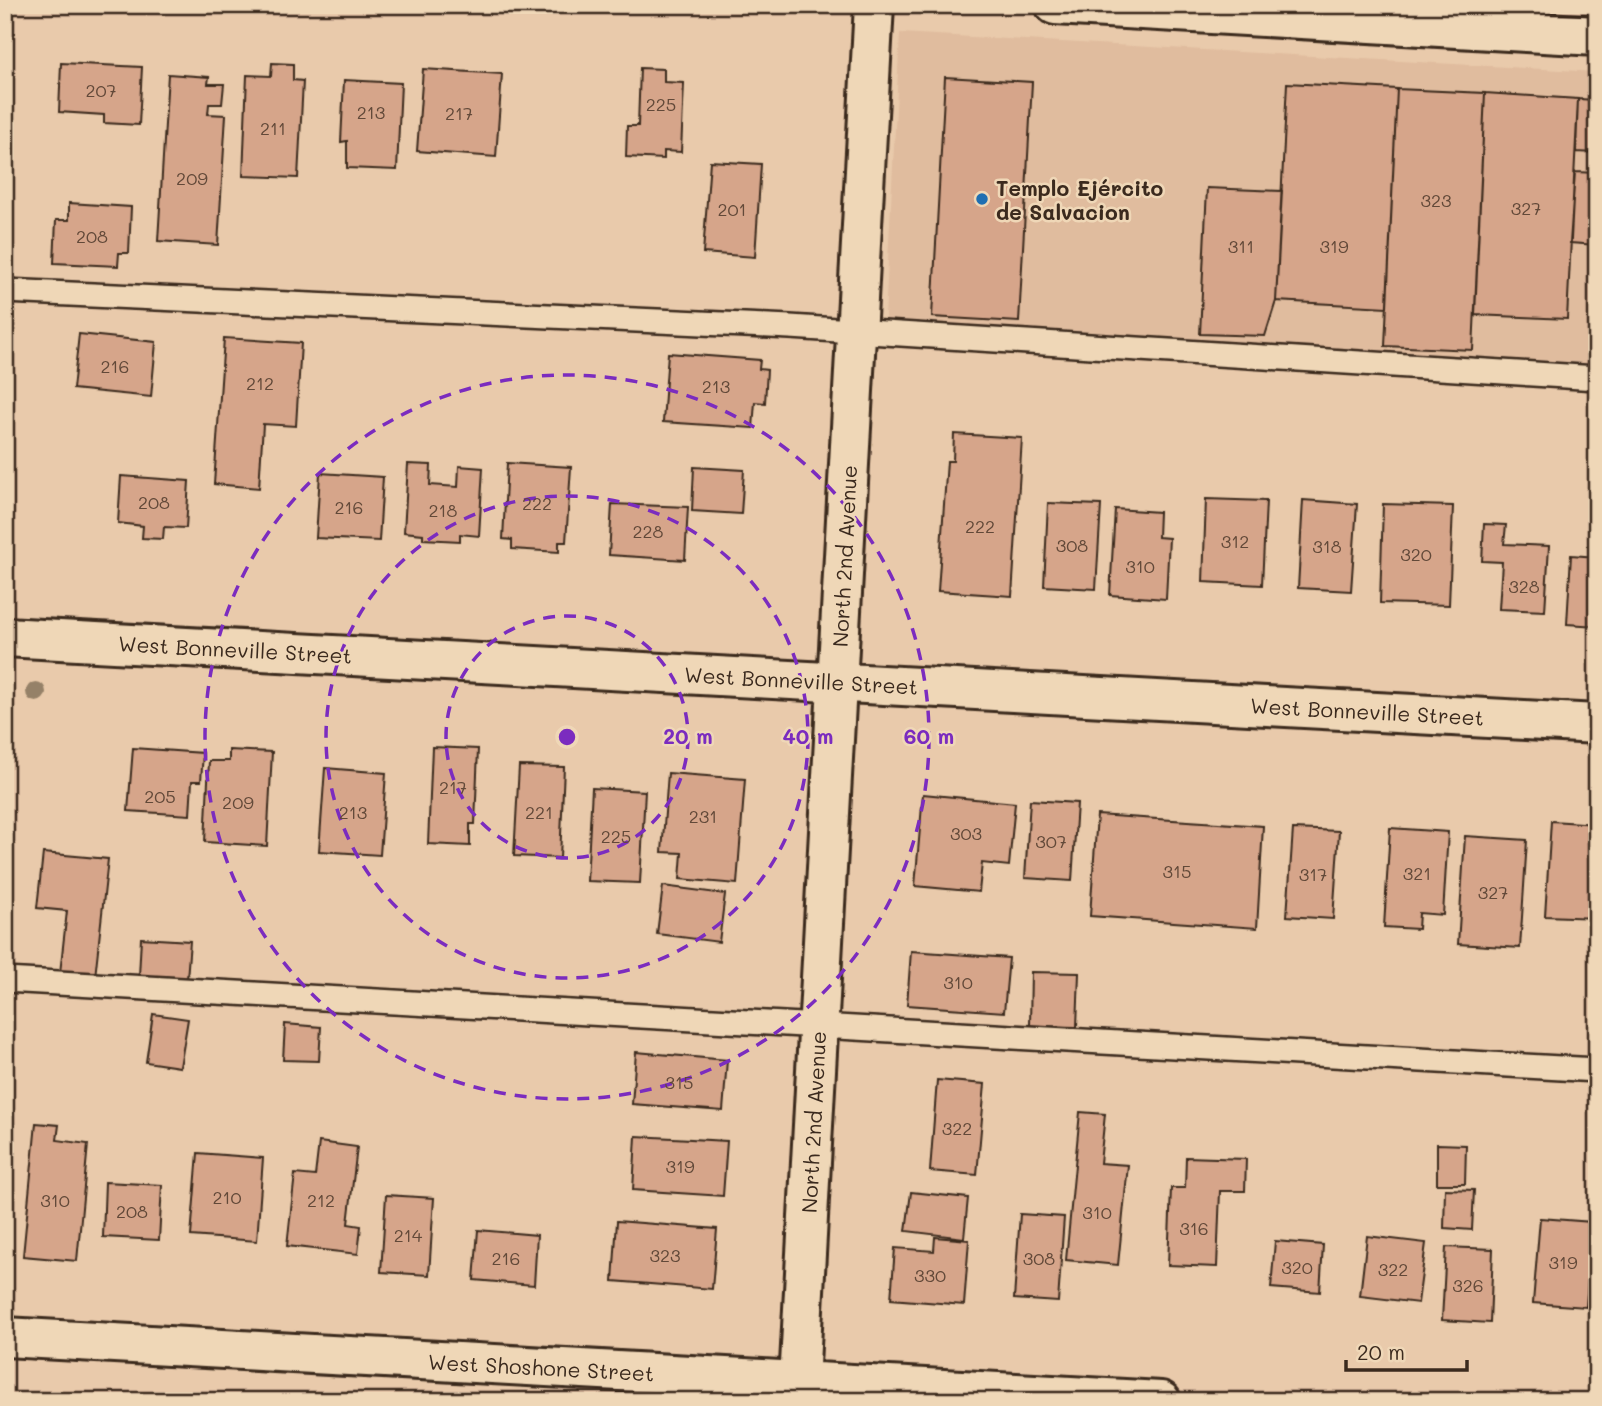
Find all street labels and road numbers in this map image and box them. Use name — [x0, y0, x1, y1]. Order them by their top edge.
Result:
street label: North 2nd Avenue — [826, 464, 862, 648]
street label: West Bonneville Street — [117, 629, 353, 669]
street label: West Bonneville Street — [683, 660, 919, 700]
street label: West Bonneville Street — [1249, 691, 1485, 731]
street label: North 2nd Avenue — [795, 1030, 831, 1214]
street label: West Shoshone Street — [427, 1348, 655, 1386]

